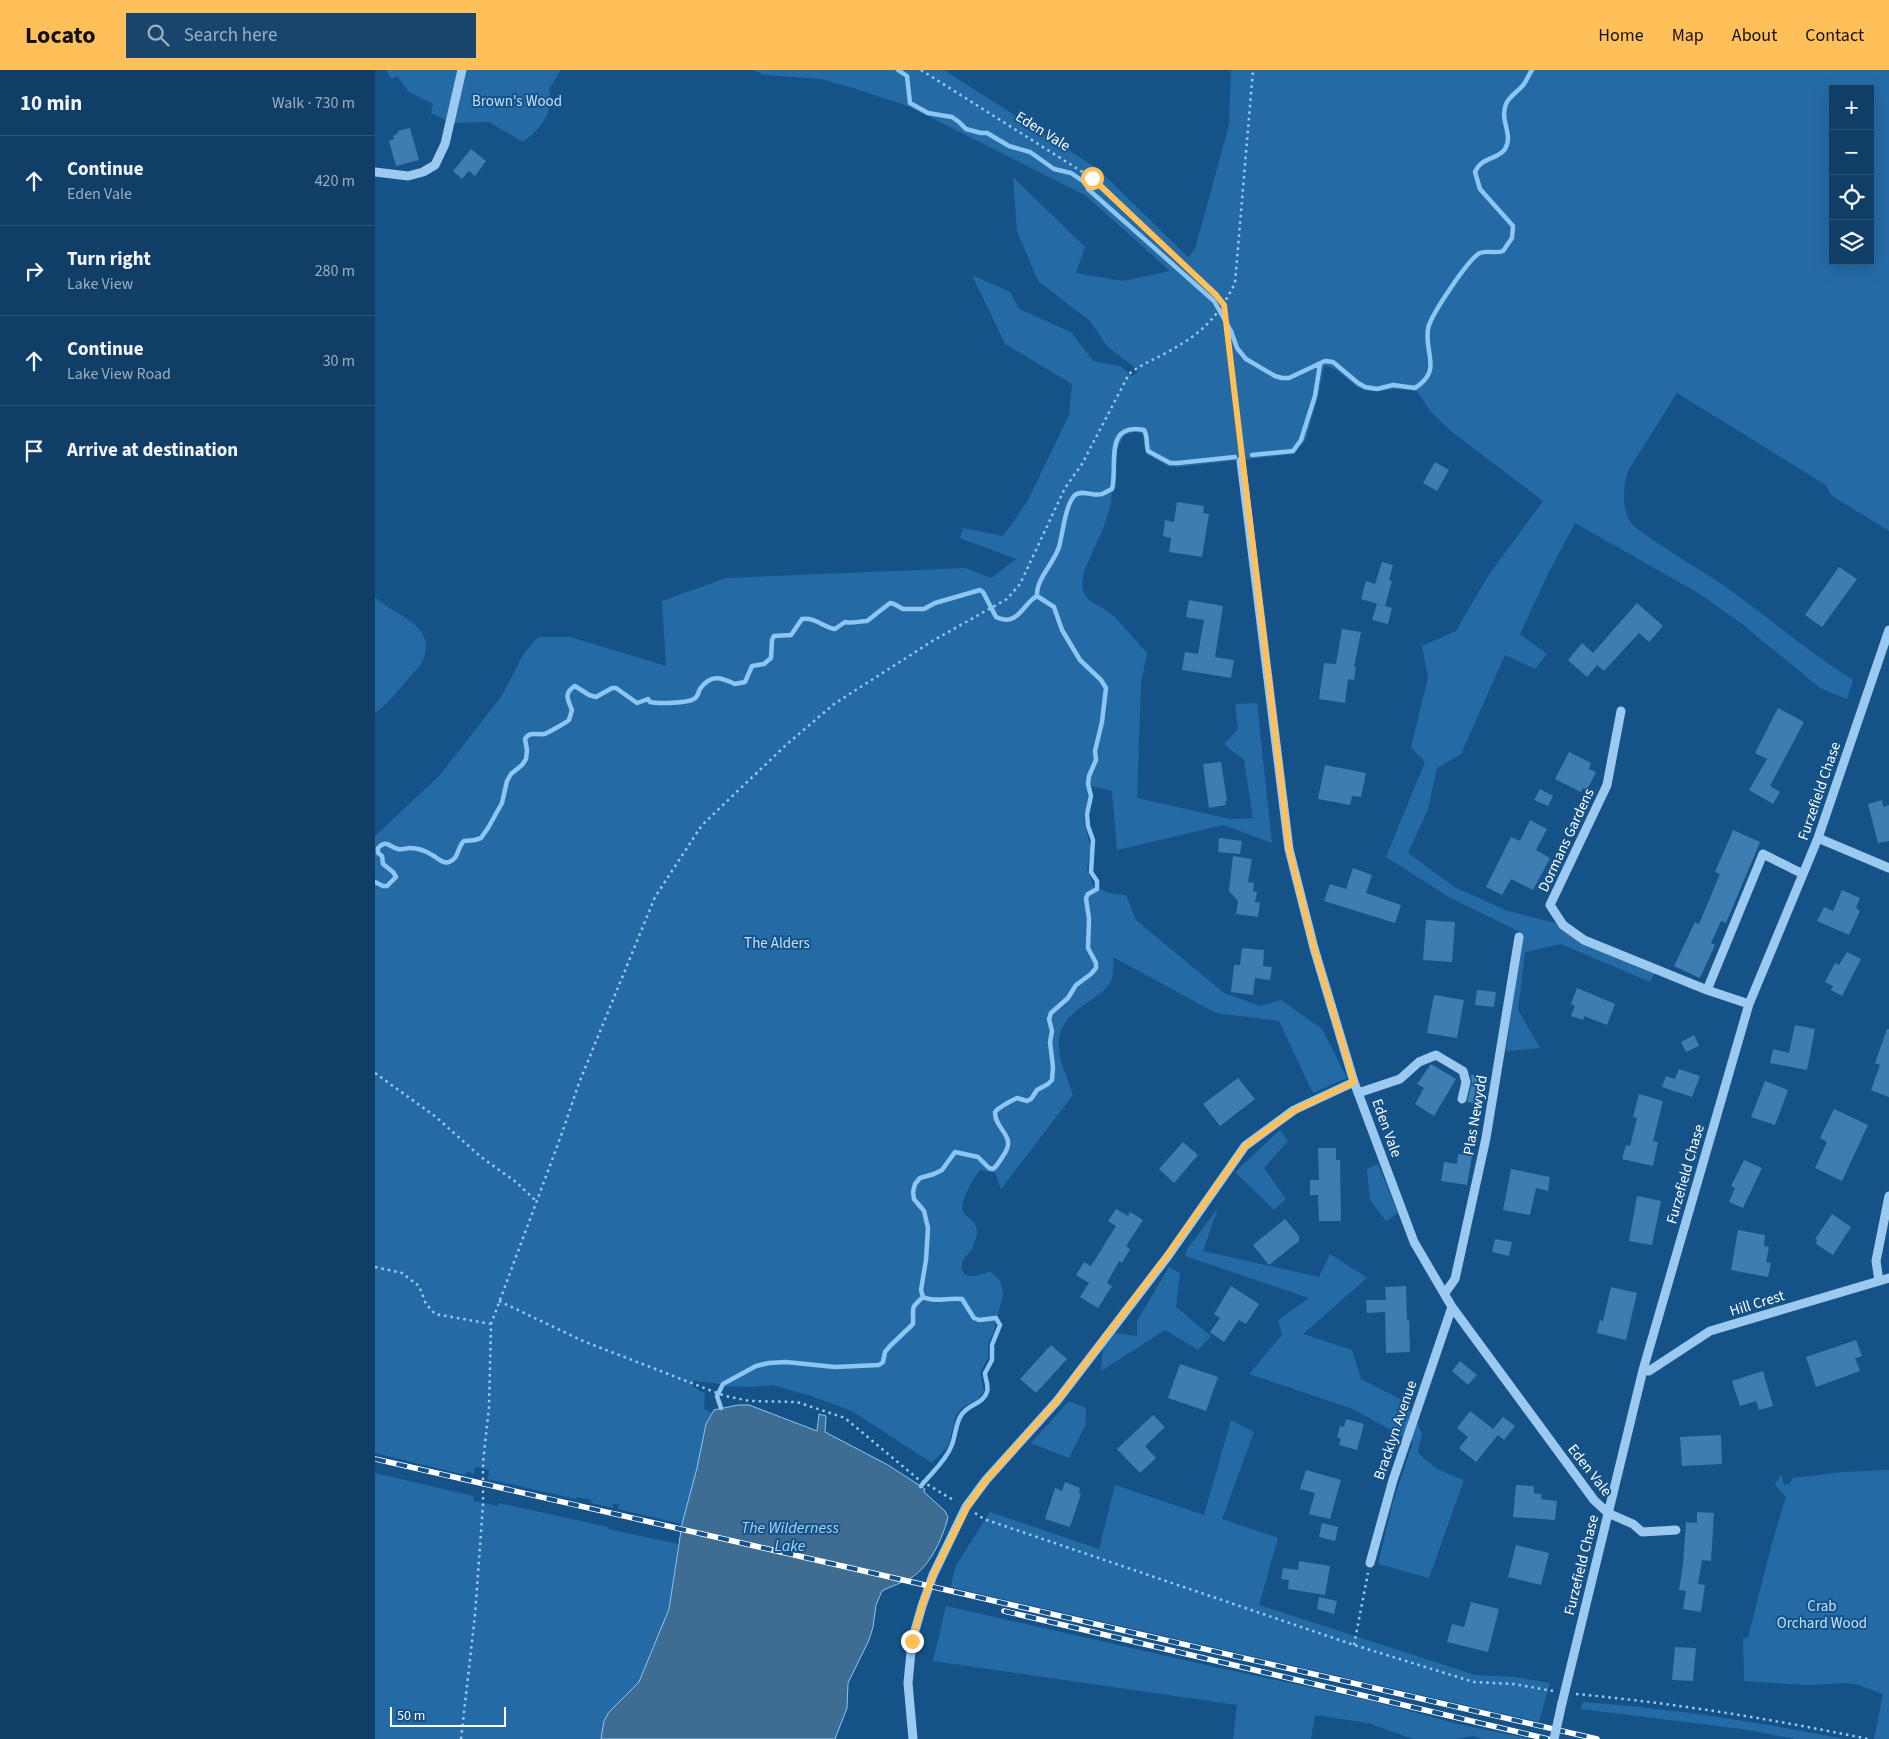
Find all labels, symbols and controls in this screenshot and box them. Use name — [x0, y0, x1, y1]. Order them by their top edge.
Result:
search box — [126, 13, 476, 58]
text: Locato — [25, 18, 96, 53]
icon: search — [144, 21, 172, 49]
text: Search here — [184, 22, 277, 49]
text: Home — [1598, 23, 1644, 48]
text: Map — [1672, 23, 1704, 48]
text: About — [1732, 23, 1777, 48]
text: Contact — [1805, 23, 1864, 48]
map controls — [1829, 85, 1874, 265]
button: + — [1829, 85, 1874, 130]
text: 10 min — [20, 88, 82, 118]
park label: Brown's Wood — [472, 91, 562, 112]
text: Walk · 730 m — [272, 92, 355, 114]
street label: Eden Vale — [1011, 106, 1074, 156]
button: − — [1829, 130, 1874, 175]
text: Continue — [67, 156, 144, 183]
icon: ahead — [20, 167, 48, 195]
route start — [1081, 167, 1104, 190]
text: 420 m — [315, 170, 355, 192]
button: locate — [1829, 175, 1874, 220]
text: Eden Vale — [67, 183, 132, 205]
button: layers — [1829, 220, 1874, 265]
text: Turn right — [67, 246, 151, 273]
icon: right — [20, 257, 48, 285]
text: 280 m — [315, 260, 355, 282]
text: Lake View — [67, 273, 133, 295]
text: Continue — [67, 336, 144, 363]
icon: ahead — [20, 347, 48, 375]
text: 30 m — [323, 350, 355, 372]
text: Lake View Road — [67, 363, 171, 385]
icon: arrive — [20, 437, 48, 465]
text: Arrive at destination — [67, 437, 238, 464]
street label: Furzefield Chase — [1793, 739, 1846, 843]
street label: Dormans Gardens — [1533, 785, 1600, 895]
park label: The Alders — [744, 933, 810, 954]
street label: Plas Newydd — [1458, 1073, 1493, 1157]
street label: Eden Vale — [1366, 1096, 1407, 1160]
street label: Furzefield Chase — [1661, 1122, 1710, 1226]
street label: Hill Crest — [1727, 1285, 1787, 1322]
street label: Bracklyn Avenue — [1369, 1378, 1422, 1483]
street label: Eden Vale — [1563, 1440, 1617, 1501]
street label: Furzefield Chase — [1559, 1513, 1604, 1618]
water label: The Wilderness Lake — [741, 1517, 840, 1557]
park label: Crab Orchard Wood — [1777, 1596, 1867, 1634]
route end — [901, 1630, 924, 1653]
scale bar — [390, 1704, 506, 1727]
text: 50 m — [397, 1706, 425, 1726]

